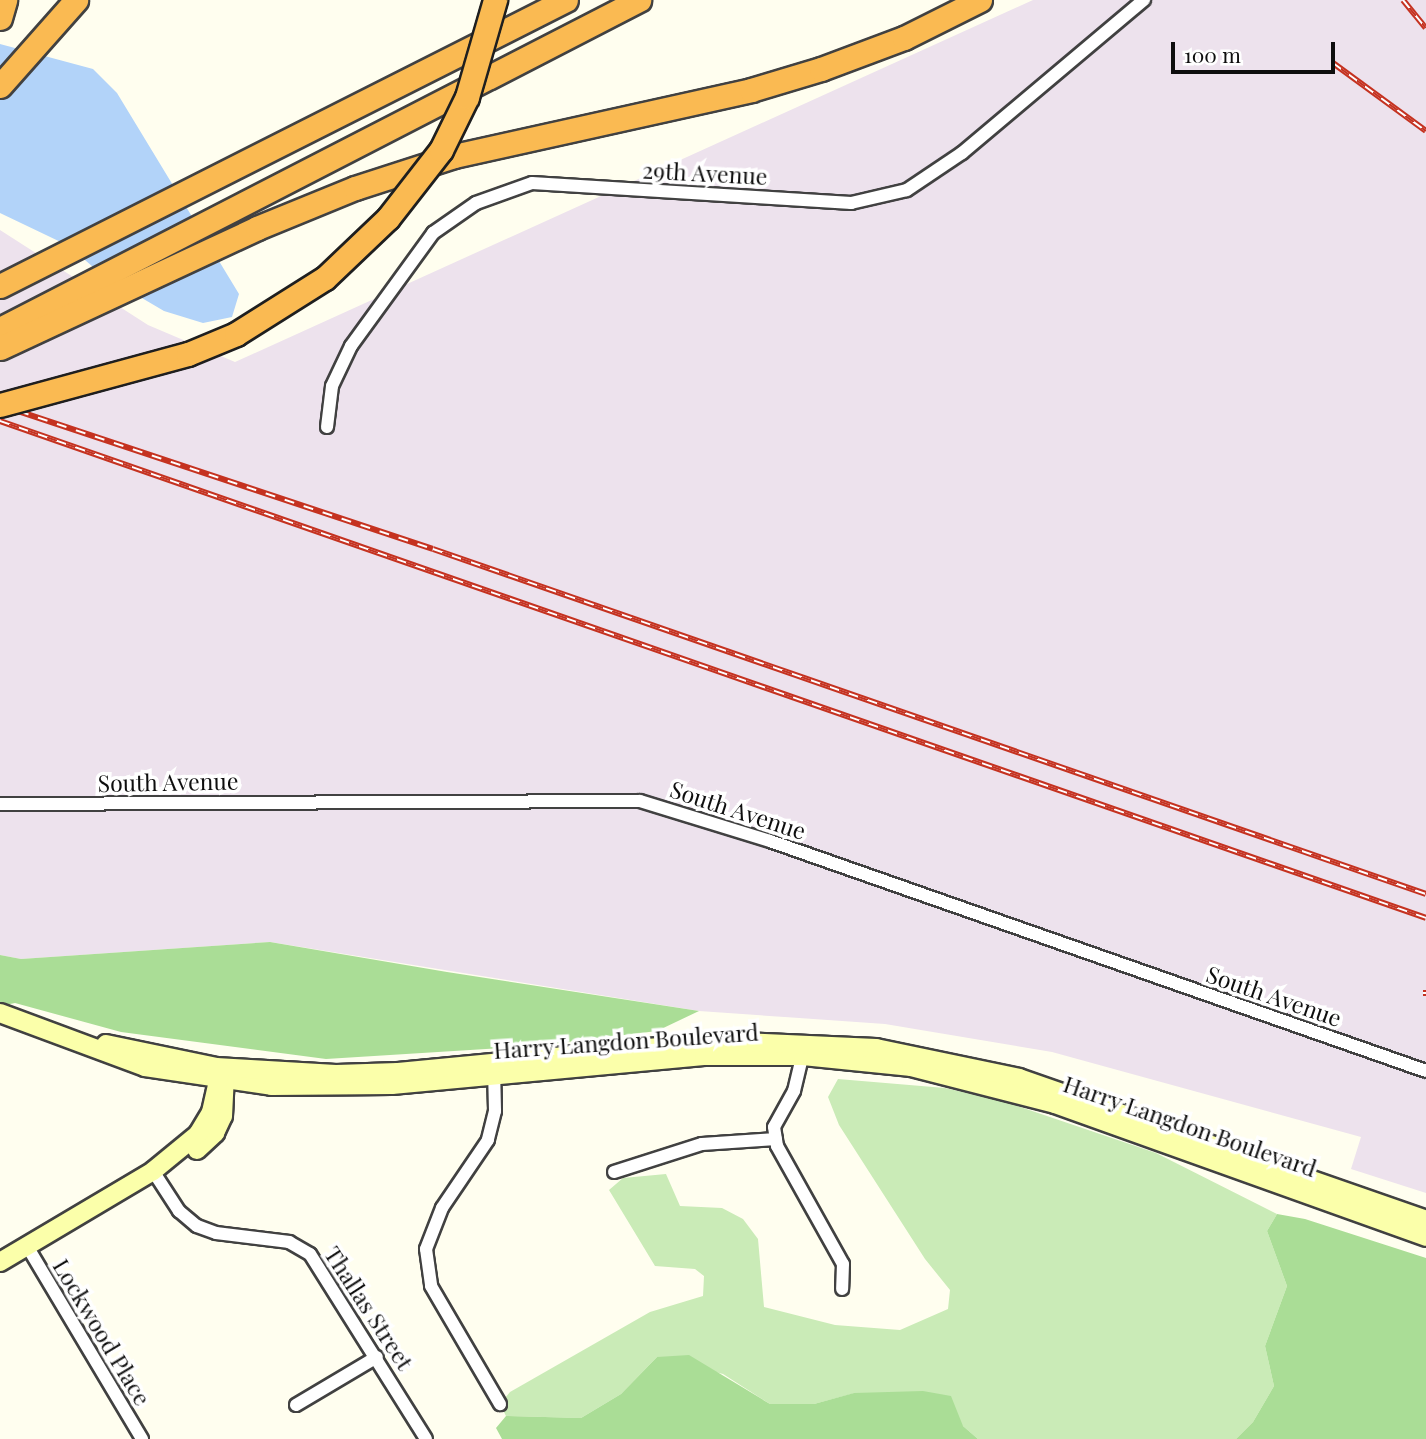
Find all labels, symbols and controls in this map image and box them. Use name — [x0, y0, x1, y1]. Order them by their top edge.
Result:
scale bar — [1174, 28, 1338, 72]
text: 100 m — [1184, 40, 1241, 68]
street label: 29th Avenue — [641, 156, 769, 190]
street label: South Avenue — [97, 767, 239, 797]
street label: South Avenue — [666, 775, 810, 845]
street label: South Avenue — [1203, 960, 1345, 1032]
street label: Harry Langdon Boulevard — [492, 1018, 760, 1064]
street label: Harry Langdon Boulevard — [1060, 1070, 1320, 1182]
street label: Thallas Street — [319, 1241, 419, 1375]
street label: Lockwood Place — [47, 1254, 157, 1410]

